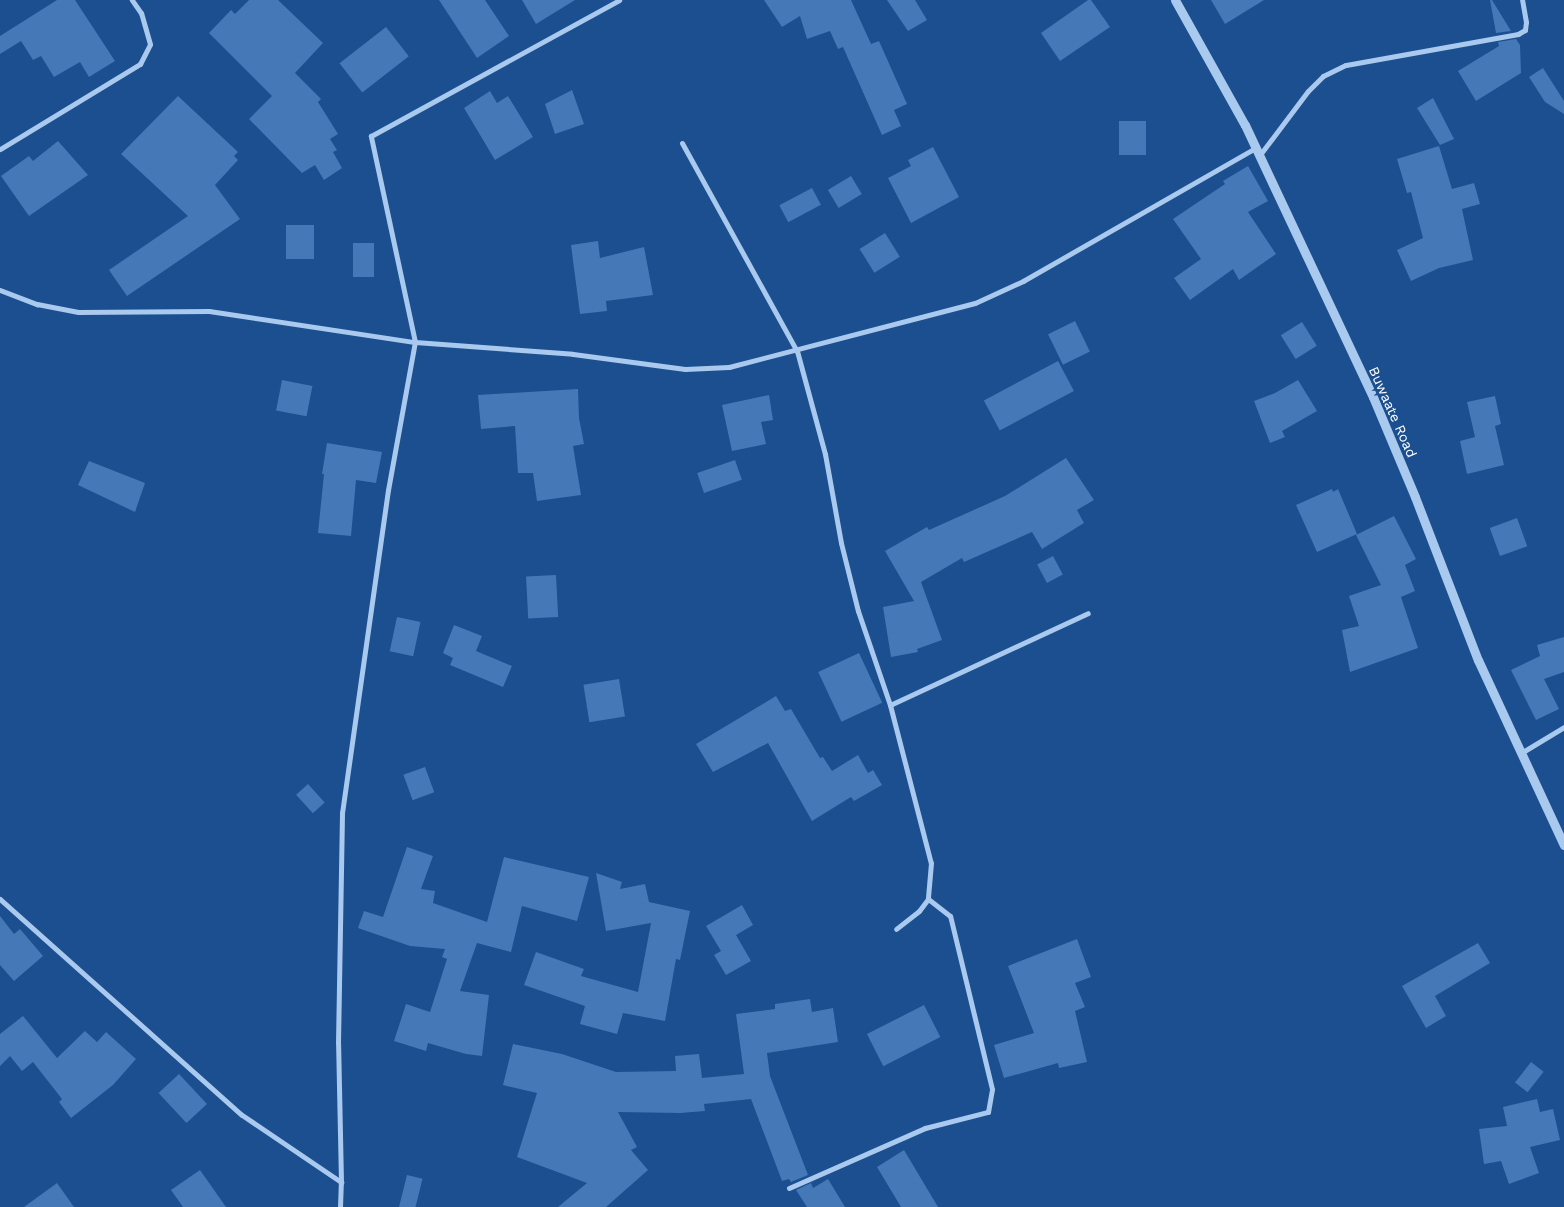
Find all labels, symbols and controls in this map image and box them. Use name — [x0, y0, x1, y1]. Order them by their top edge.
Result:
street label: Buwaate Road — [1365, 364, 1421, 460]

